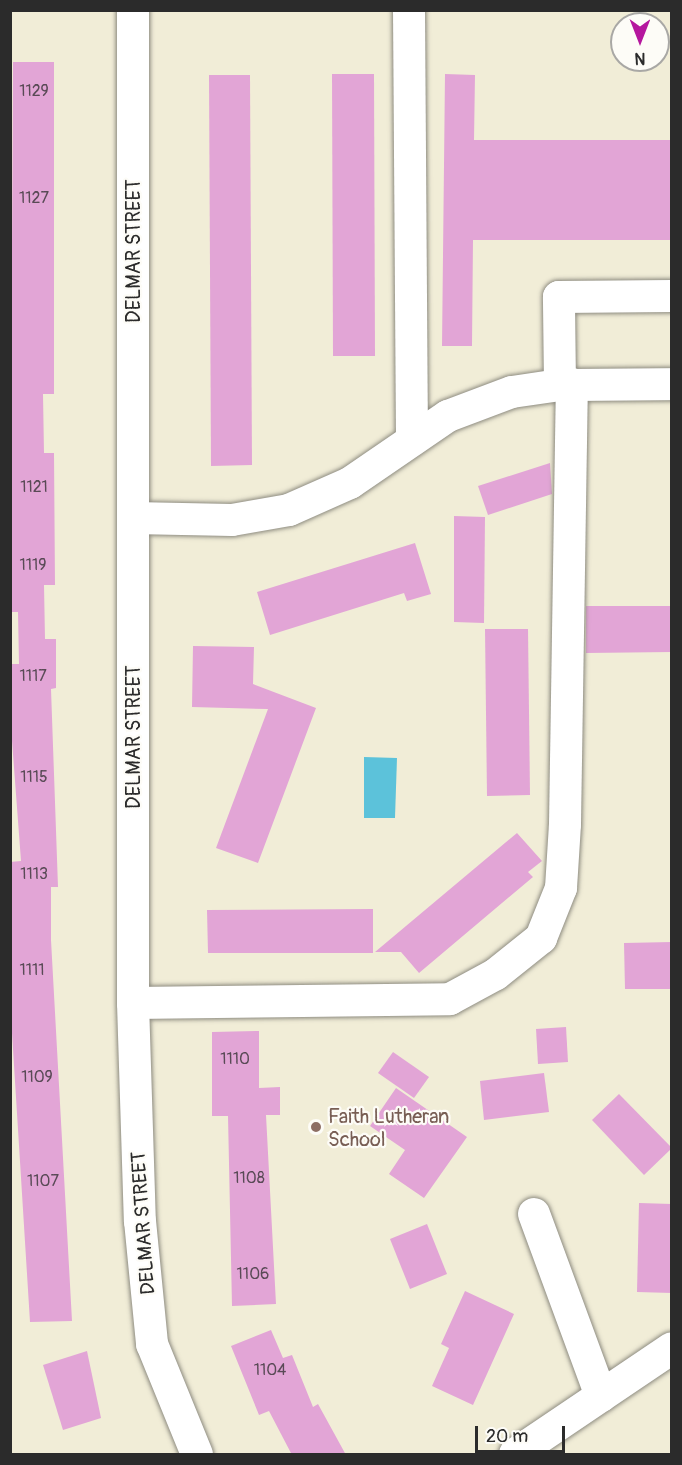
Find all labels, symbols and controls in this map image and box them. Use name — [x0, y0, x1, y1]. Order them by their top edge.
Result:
north arrow — [610, 12, 670, 72]
text: N — [635, 48, 645, 68]
house number: 1129 — [19, 81, 49, 101]
street label: DELMAR STREET — [121, 179, 145, 323]
house number: 1127 — [19, 188, 49, 208]
house number: 1121 — [20, 477, 48, 497]
house number: 1119 — [19, 555, 47, 575]
street label: DELMAR STREET — [121, 665, 145, 809]
house number: 1117 — [19, 666, 47, 686]
house number: 1115 — [20, 767, 48, 787]
house number: 1113 — [20, 864, 48, 884]
house number: 1111 — [19, 960, 45, 980]
house number: 1110 — [220, 1049, 250, 1069]
house number: 1109 — [21, 1067, 53, 1087]
place label: Faith Lutheran School — [328, 1104, 449, 1151]
marker: Faith Lutheran School — [309, 1120, 323, 1134]
street label: DELMAR STREET — [126, 1150, 160, 1296]
house number: 1108 — [233, 1168, 265, 1188]
house number: 1107 — [27, 1171, 59, 1191]
house number: 1106 — [237, 1264, 269, 1284]
house number: 1104 — [254, 1360, 286, 1380]
scale bar — [478, 1414, 568, 1452]
text: 20 m — [486, 1425, 528, 1448]

